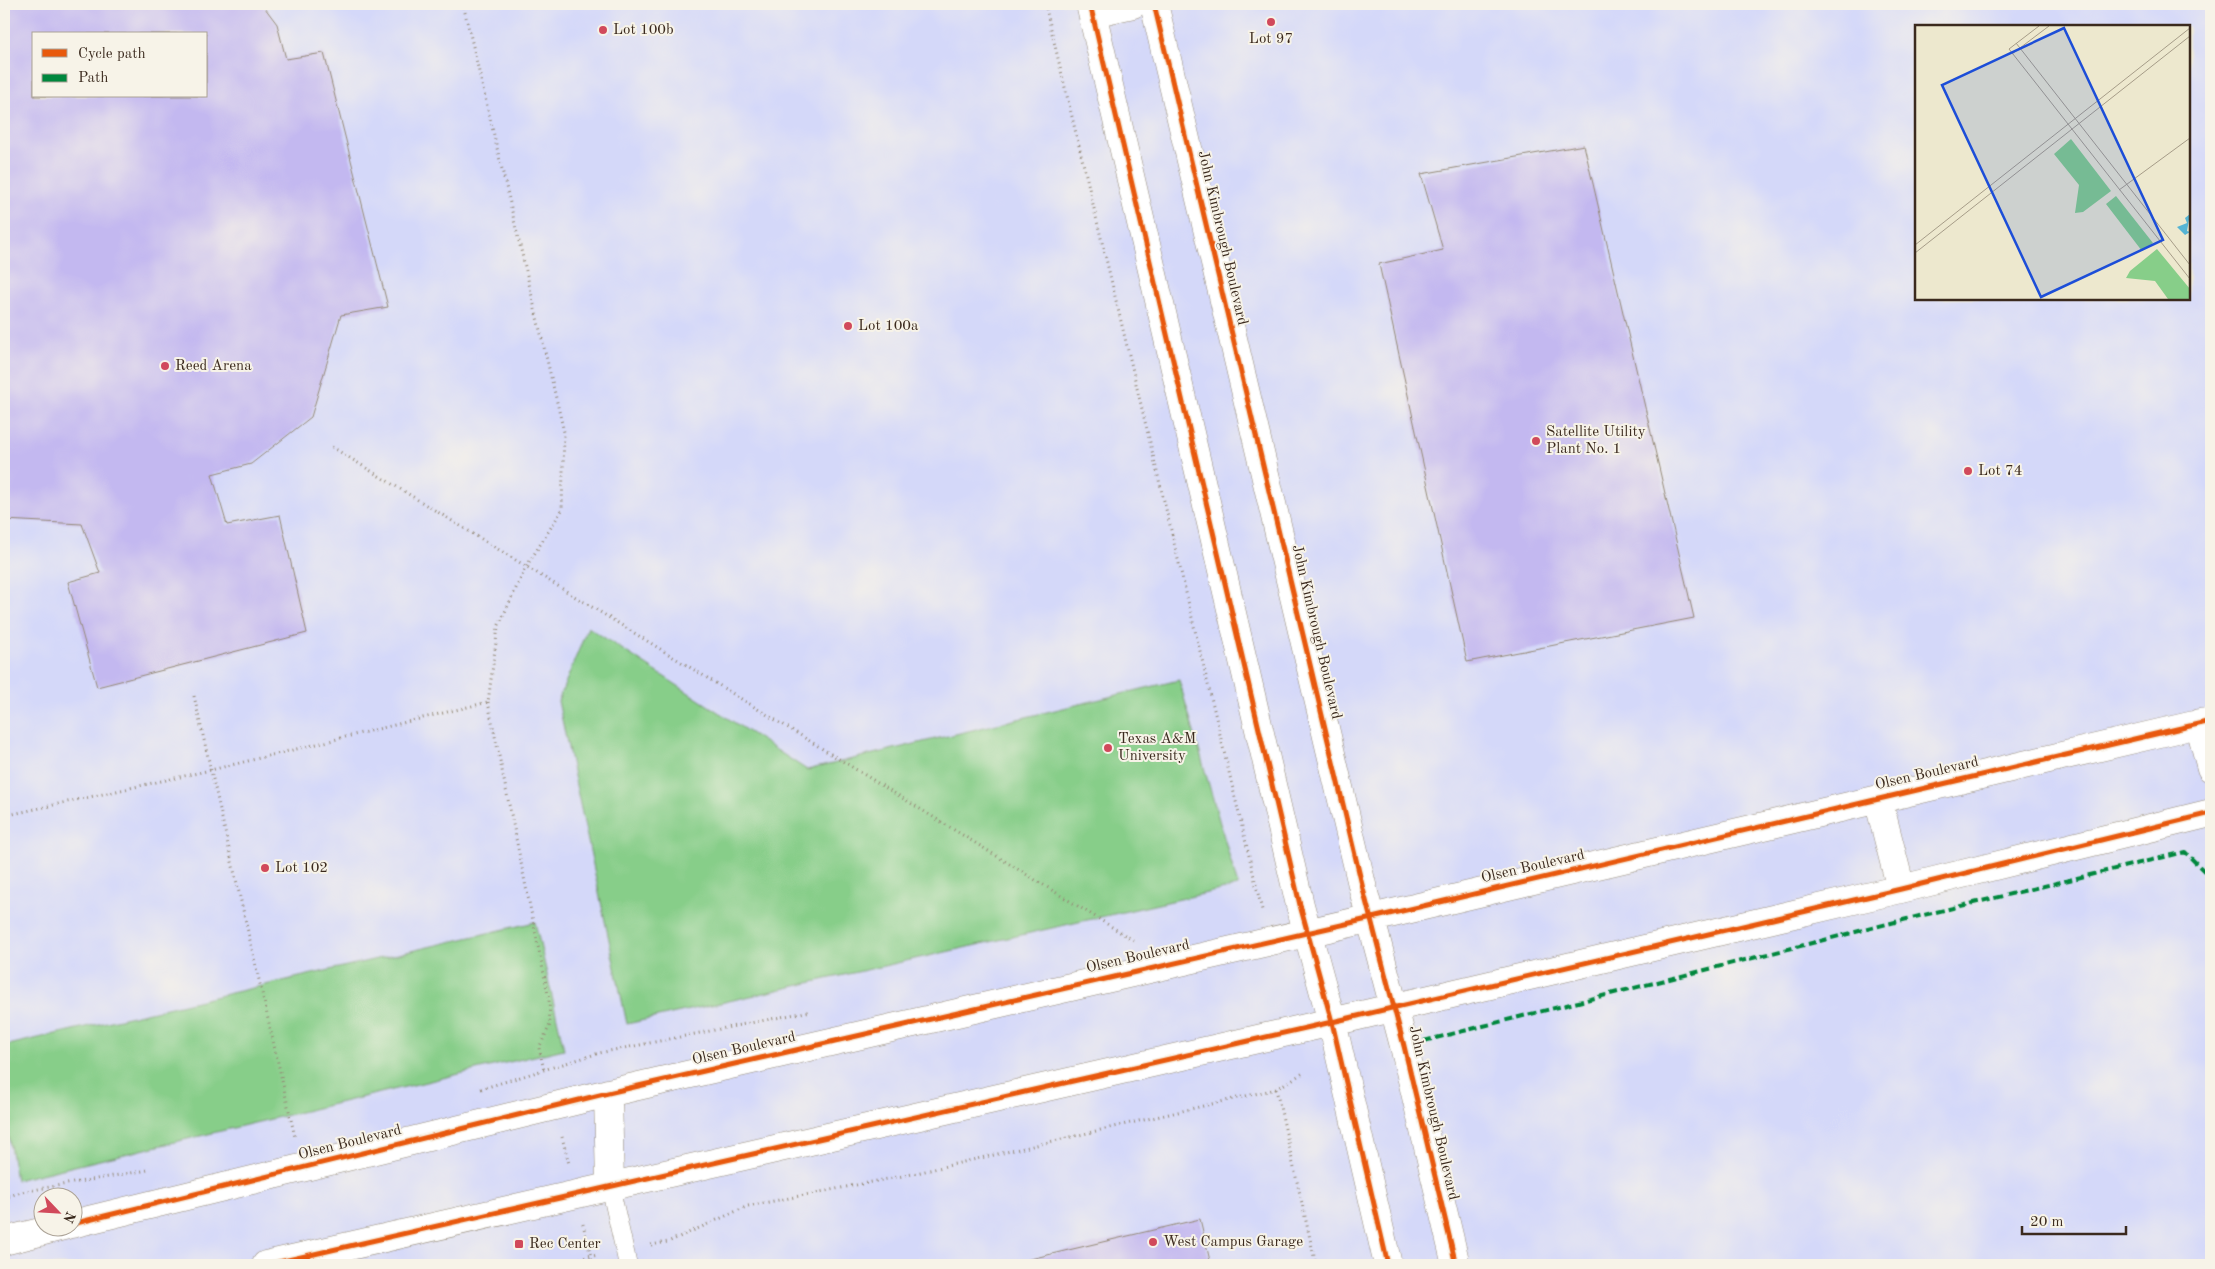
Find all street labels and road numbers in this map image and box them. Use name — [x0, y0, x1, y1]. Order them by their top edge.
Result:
street label: John Kimbrough Boulevard — [1195, 149, 1249, 327]
street label: John Kimbrough Boulevard — [1289, 543, 1343, 721]
street label: Olsen Boulevard — [1874, 755, 1980, 793]
street label: Olsen Boulevard — [1480, 848, 1586, 886]
street label: Olsen Boulevard — [1085, 938, 1191, 976]
street label: John Kimbrough Boulevard — [1406, 1024, 1460, 1202]
street label: Olsen Boulevard — [691, 1030, 797, 1068]
street label: Olsen Boulevard — [297, 1123, 403, 1163]

